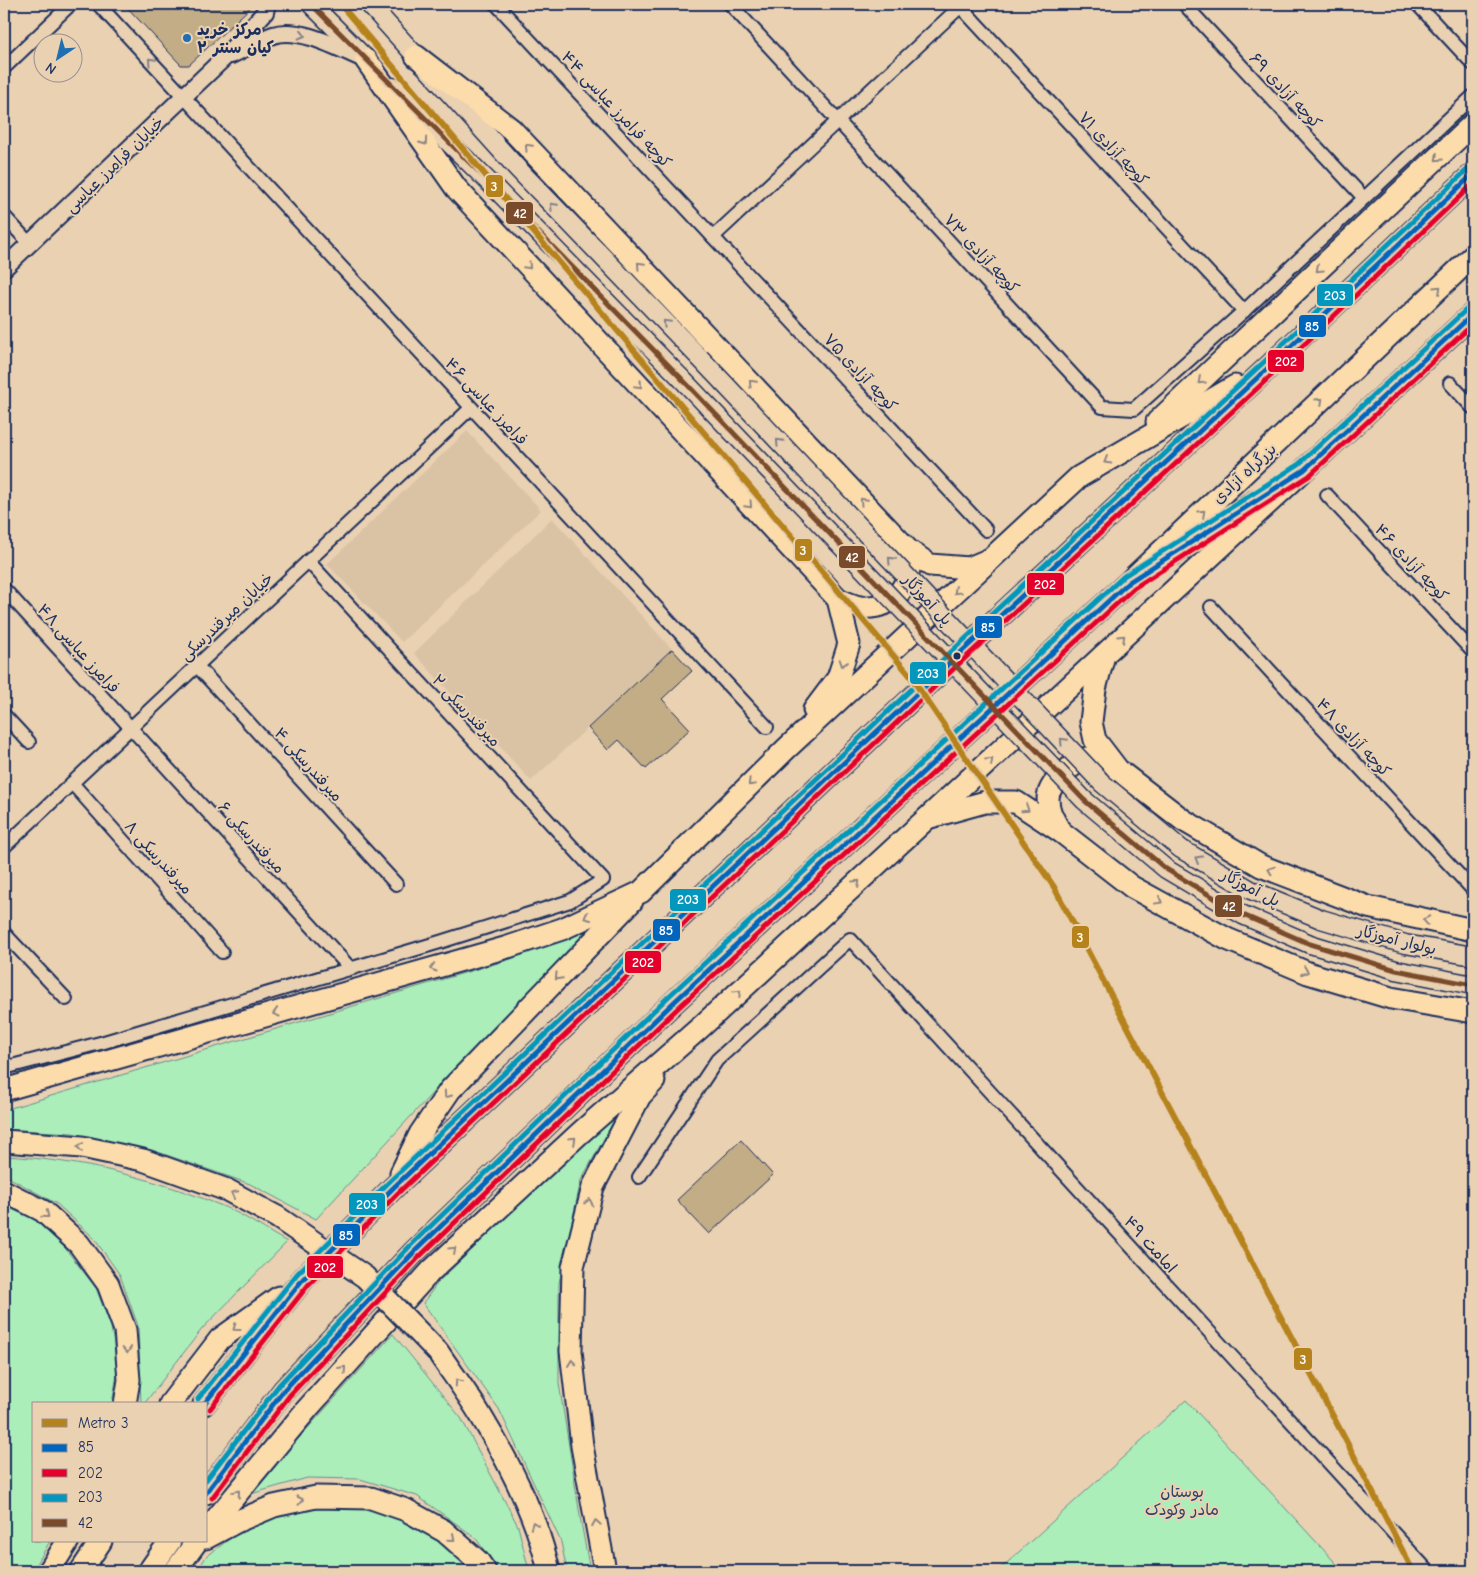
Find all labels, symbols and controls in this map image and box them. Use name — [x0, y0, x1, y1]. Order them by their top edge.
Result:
place label: مرکز خرید کیان سنتر ۲ — [197, 21, 274, 57]
one-way arrow — [298, 29, 307, 40]
north arrow — [32, 32, 82, 82]
marker: مرکز خرید کیان سنتر ۲ — [181, 32, 193, 44]
street label: کوچه فرامرز عباسی ۴۴ — [557, 48, 675, 172]
street label: کوچه آزادی ۶۹ — [1245, 49, 1325, 133]
one-way arrow — [148, 58, 157, 67]
text: N — [42, 59, 59, 78]
street label: کوچه آزادی ۷۱ — [1074, 108, 1152, 190]
street label: خیابان فرامرز عباسی — [62, 113, 168, 217]
one-way arrow — [418, 136, 427, 146]
one-way arrow — [525, 144, 534, 153]
one-way arrow — [1434, 152, 1443, 161]
line badge: 3 — [485, 174, 504, 198]
text: 3 — [491, 178, 498, 195]
line badge: 42 — [505, 201, 534, 225]
one-way arrow — [550, 203, 559, 212]
text: 42 — [513, 205, 527, 222]
street label: کوچه آزادی ۷۳ — [939, 210, 1023, 298]
one-way arrow — [522, 261, 531, 270]
one-way arrow — [637, 262, 646, 271]
one-way arrow — [1316, 263, 1325, 272]
line badge: 203 — [1316, 283, 1354, 307]
one-way arrow — [1432, 286, 1441, 295]
text: 203 — [1324, 287, 1346, 304]
line badge: 85 — [1298, 314, 1327, 338]
text: 85 — [1305, 318, 1319, 335]
one-way arrow — [663, 320, 672, 329]
street label: کوچه آزادی ۷۵ — [819, 330, 901, 416]
line badge: 202 — [1267, 349, 1305, 373]
text: 202 — [1275, 353, 1297, 370]
street label: فرامرز عباسی ۴۶ — [441, 355, 531, 450]
one-way arrow — [1198, 375, 1207, 384]
one-way arrow — [633, 380, 642, 389]
one-way arrow — [749, 380, 758, 389]
one-way arrow — [1314, 398, 1323, 407]
one-way arrow — [776, 439, 785, 448]
street label: بزرگراه آزادی — [1209, 439, 1280, 508]
one-way arrow — [1103, 455, 1112, 465]
one-way arrow — [860, 498, 869, 507]
one-way arrow — [743, 499, 752, 508]
one-way arrow — [1196, 509, 1205, 518]
street label: کوچه آزادی ۴۶ — [1370, 520, 1452, 606]
line badge: 3 — [794, 538, 813, 562]
text: 3 — [800, 542, 807, 559]
line badge: 42 — [838, 545, 866, 569]
text: 42 — [845, 549, 859, 566]
one-way arrow — [888, 557, 897, 566]
street label: پل آموزگار — [897, 568, 956, 630]
street label: خیابان میرفندرسکی — [176, 569, 278, 665]
line badge: 202 — [1026, 572, 1065, 596]
text: 202 — [1034, 576, 1056, 593]
one-way arrow — [954, 585, 963, 594]
street label: فرامرز عباسی ۴۸ — [33, 600, 123, 698]
line badge: 85 — [974, 615, 1003, 639]
text: 85 — [981, 619, 995, 636]
one-way arrow — [1116, 635, 1125, 644]
unlabelled marker — [952, 651, 962, 661]
one-way arrow — [839, 658, 849, 666]
line badge: 203 — [909, 661, 947, 685]
text: 203 — [917, 665, 939, 682]
street label: میرفندرسکی ۲ — [428, 671, 504, 751]
street label: کوچه آزادی ۴۸ — [1312, 695, 1394, 781]
street label: میرفندرسکی ۴ — [270, 724, 346, 806]
one-way arrow — [1060, 738, 1069, 747]
one-way arrow — [984, 758, 993, 767]
one-way arrow — [748, 777, 757, 786]
street label: میرفندرسکی ۶ — [213, 798, 288, 878]
one-way arrow — [1020, 802, 1029, 812]
street label: میرفندرسکی ۸ — [120, 817, 196, 899]
one-way arrow — [1195, 856, 1204, 866]
street label: پل آموزگار — [1216, 864, 1283, 911]
one-way arrow — [1267, 866, 1276, 877]
one-way arrow — [852, 880, 861, 889]
line badge: 203 — [669, 888, 707, 912]
text: 203 — [677, 891, 699, 908]
line badge: 42 — [1214, 894, 1243, 918]
one-way arrow — [1153, 895, 1162, 905]
text: 42 — [1222, 898, 1236, 915]
one-way arrow — [583, 911, 592, 922]
one-way arrow — [1421, 915, 1430, 926]
line badge: 85 — [652, 918, 681, 942]
street label: بولوار آموزگار — [1353, 920, 1438, 959]
text: 85 — [659, 922, 673, 939]
line badge: 3 — [1071, 925, 1090, 949]
text: 3 — [1077, 929, 1084, 946]
line badge: 202 — [624, 950, 662, 974]
text: 202 — [632, 954, 654, 971]
one-way arrow — [429, 963, 437, 973]
one-way arrow — [1300, 965, 1309, 975]
one-way arrow — [555, 971, 564, 980]
one-way arrow — [732, 990, 741, 999]
one-way arrow — [273, 1007, 281, 1017]
one-way arrow — [444, 1089, 453, 1099]
one-way arrow — [567, 1137, 576, 1146]
one-way arrow — [75, 1142, 83, 1153]
one-way arrow — [231, 1190, 240, 1200]
line badge: 203 — [348, 1192, 386, 1216]
text: 203 — [356, 1196, 378, 1213]
one-way arrow — [583, 1198, 594, 1207]
one-way arrow — [40, 1209, 49, 1217]
street label: امامت ۴۹ — [1120, 1213, 1180, 1277]
line badge: 85 — [332, 1223, 361, 1247]
text: 85 — [339, 1227, 353, 1244]
one-way arrow — [448, 1247, 457, 1256]
line badge: 202 — [306, 1255, 344, 1279]
text: 202 — [314, 1259, 336, 1276]
one-way arrow — [232, 1322, 242, 1331]
one-way arrow — [121, 1346, 132, 1354]
line badge: 3 — [1293, 1347, 1313, 1371]
text: 3 — [1300, 1351, 1307, 1368]
one-way arrow — [567, 1358, 578, 1366]
one-way arrow — [337, 1366, 346, 1375]
one-way arrow — [455, 1378, 464, 1388]
legend — [32, 1402, 208, 1542]
text: Metro 3 — [78, 1414, 129, 1432]
text: 85 — [78, 1438, 94, 1456]
text: 202 — [78, 1464, 103, 1482]
park label: بوستان مادر وکودک — [1145, 1483, 1219, 1520]
text: 203 — [78, 1488, 103, 1506]
one-way arrow — [232, 1490, 240, 1499]
one-way arrow — [295, 1496, 304, 1506]
text: 42 — [78, 1514, 93, 1532]
one-way arrow — [591, 1519, 602, 1528]
one-way arrow — [530, 1521, 540, 1530]
one-way arrow — [446, 1532, 455, 1541]

